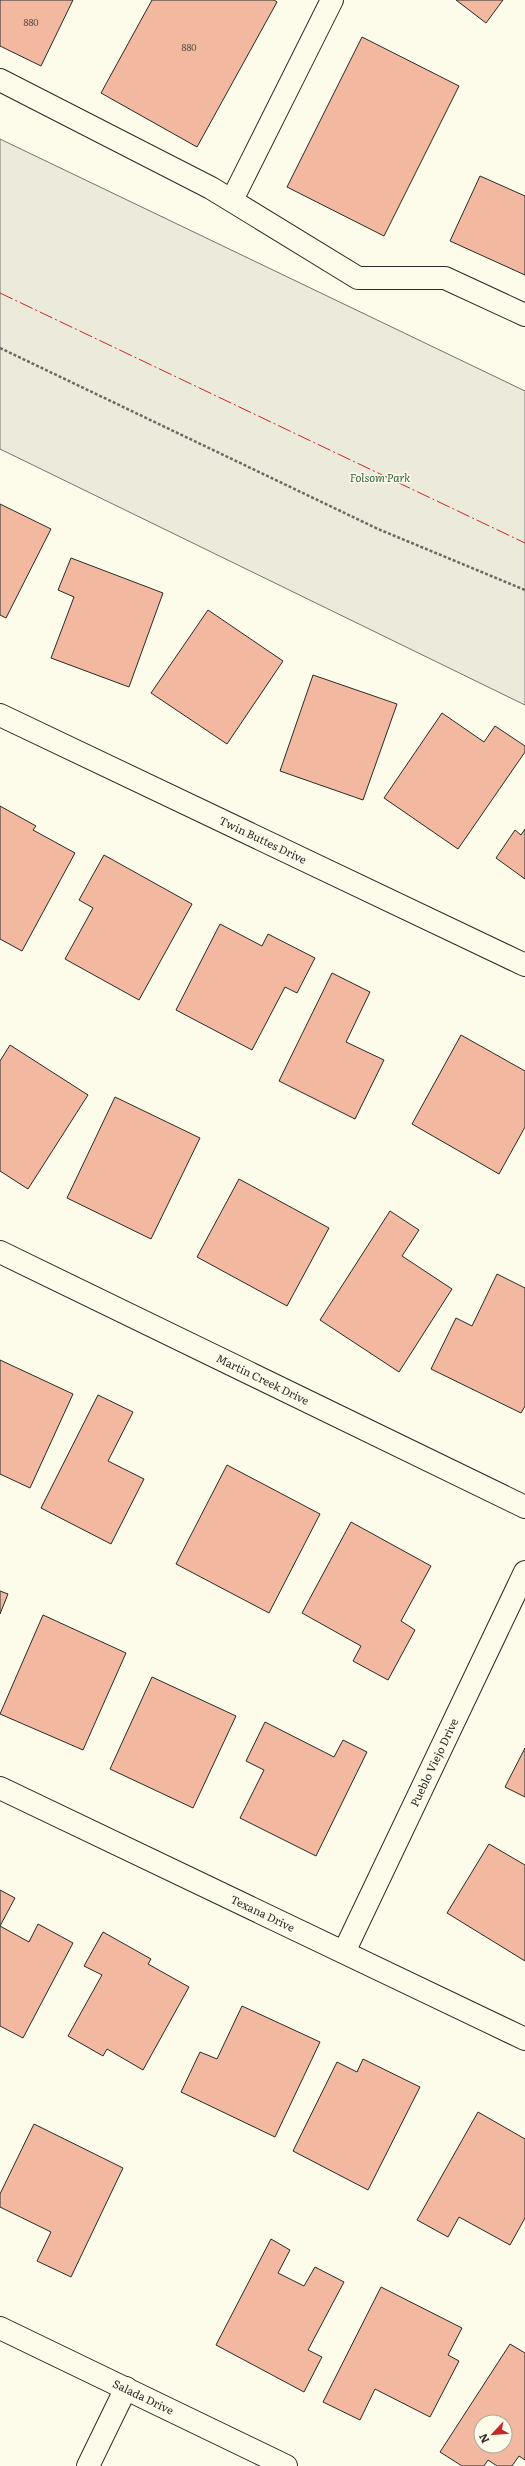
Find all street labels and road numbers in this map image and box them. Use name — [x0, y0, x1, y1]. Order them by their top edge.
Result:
street label: Twin Buttes Drive — [217, 812, 310, 867]
street label: Martin Creek Drive — [214, 1349, 312, 1408]
street label: Pueblo Viejo Drive — [406, 1715, 461, 1809]
street label: Texana Drive — [228, 1890, 298, 1935]
street label: Salada Drive — [111, 2375, 177, 2418]

